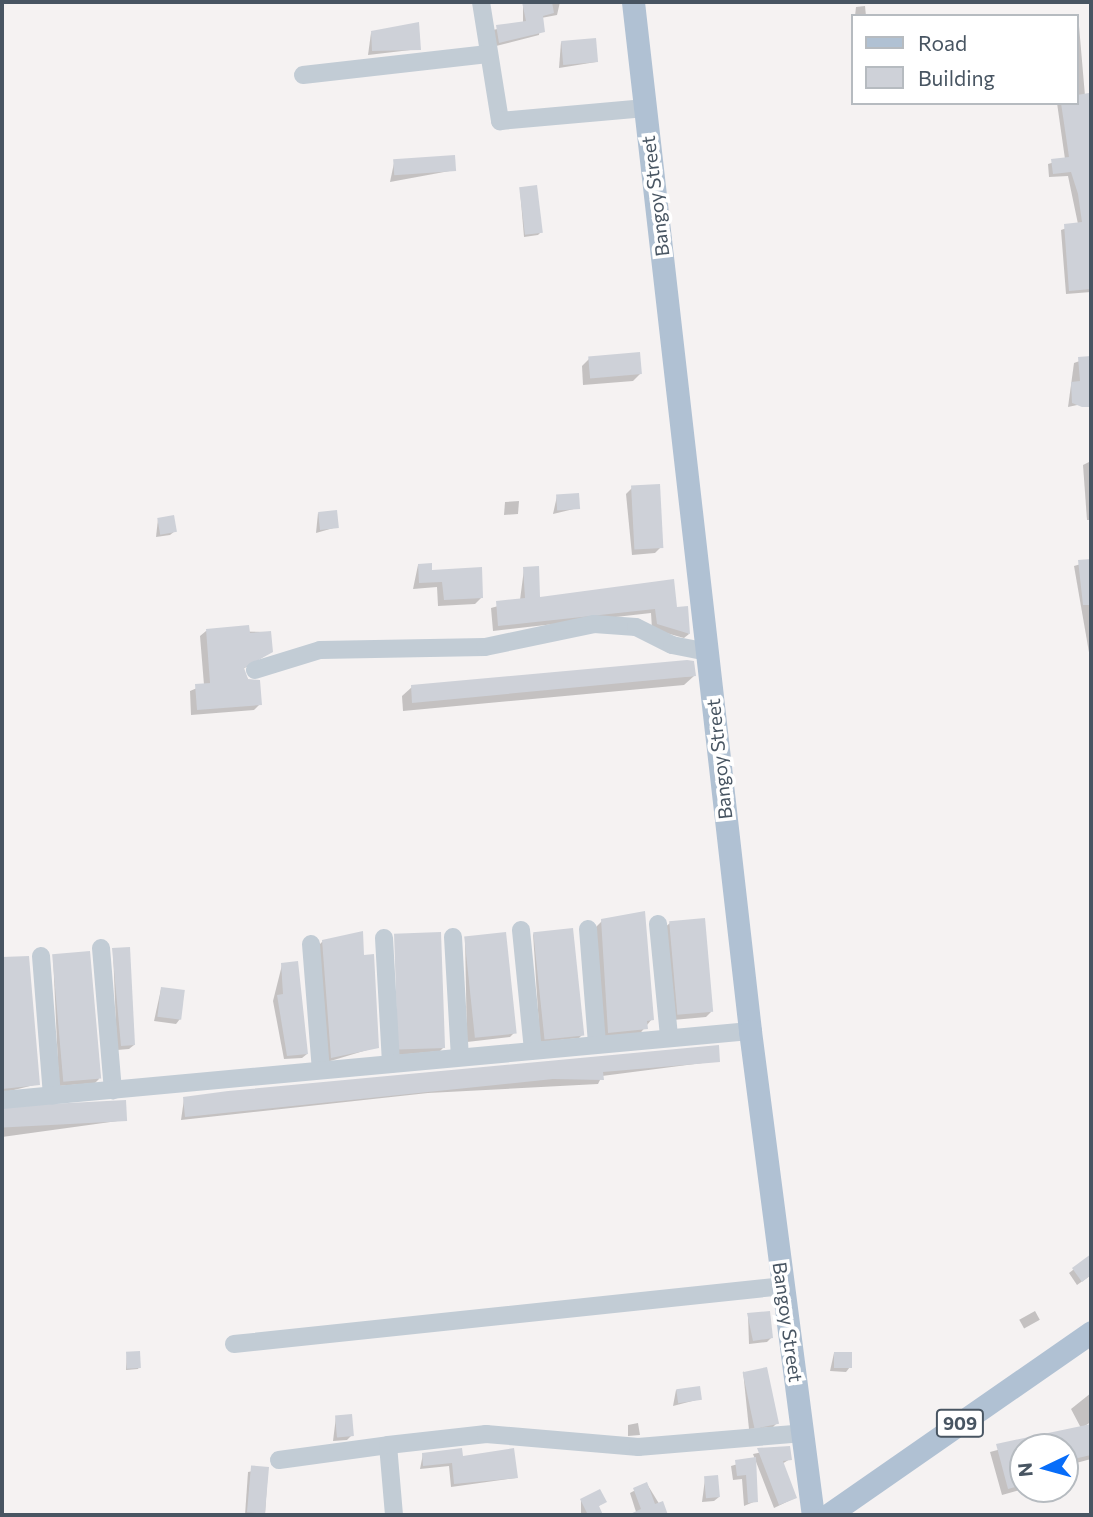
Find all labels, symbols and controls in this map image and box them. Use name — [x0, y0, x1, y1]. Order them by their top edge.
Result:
legend — [852, 14, 1079, 105]
text: Road — [918, 30, 967, 55]
text: Building — [918, 65, 995, 90]
street label: Bangoy Street — [636, 134, 674, 258]
street label: Bangoy Street — [701, 697, 737, 821]
street label: Bangoy Street — [768, 1260, 808, 1384]
road number: 909 — [936, 1408, 984, 1438]
north arrow — [1009, 1433, 1079, 1503]
text: N — [1012, 1462, 1037, 1478]

